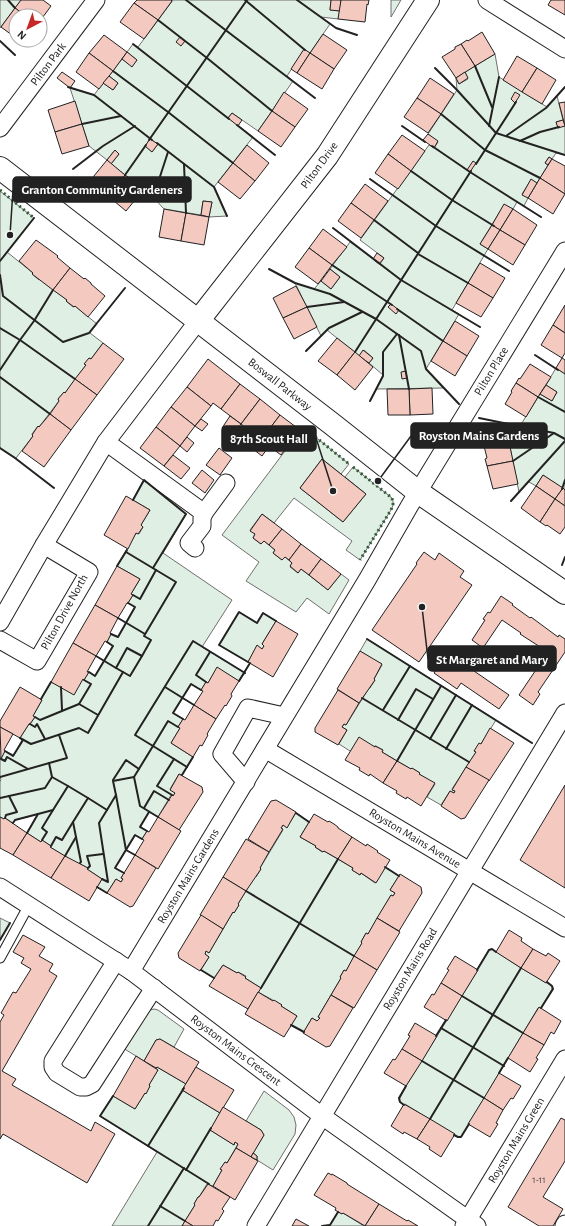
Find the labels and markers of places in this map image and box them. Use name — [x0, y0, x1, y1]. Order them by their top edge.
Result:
callout: Granton Community Gardeners — [13, 177, 191, 202]
callout: Royston Mains Gardens — [411, 423, 547, 448]
callout: 87th Scout Hall — [222, 426, 316, 451]
callout: St Margaret and Mary — [428, 646, 556, 671]

